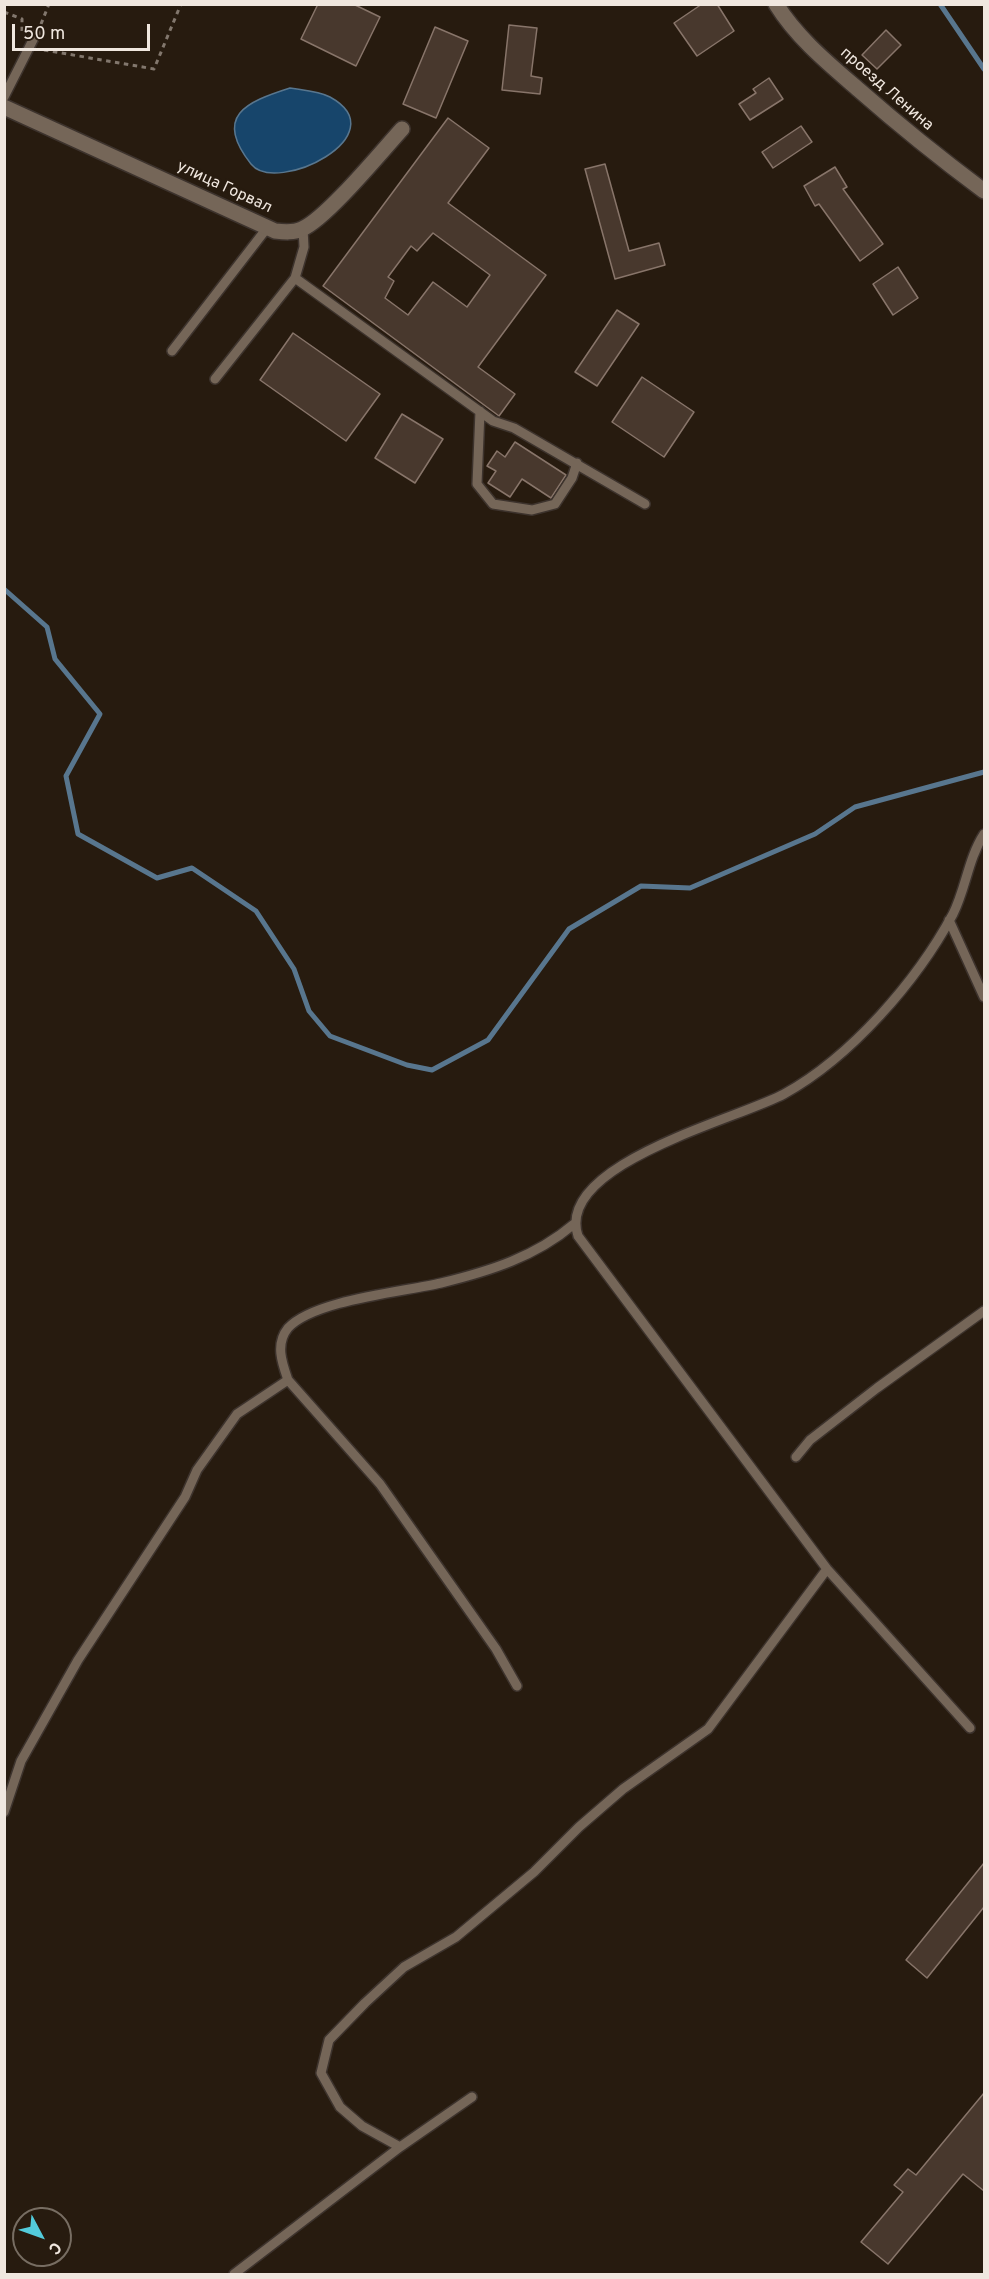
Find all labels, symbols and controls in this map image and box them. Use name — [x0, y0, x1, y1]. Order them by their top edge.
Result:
scale bar — [15, 12, 153, 50]
text: 50 m — [23, 23, 65, 46]
street label: проезд Ленина — [835, 44, 937, 136]
street label: улица Горвал — [173, 158, 275, 218]
north arrow — [12, 2207, 72, 2267]
text: С — [43, 2237, 65, 2258]

